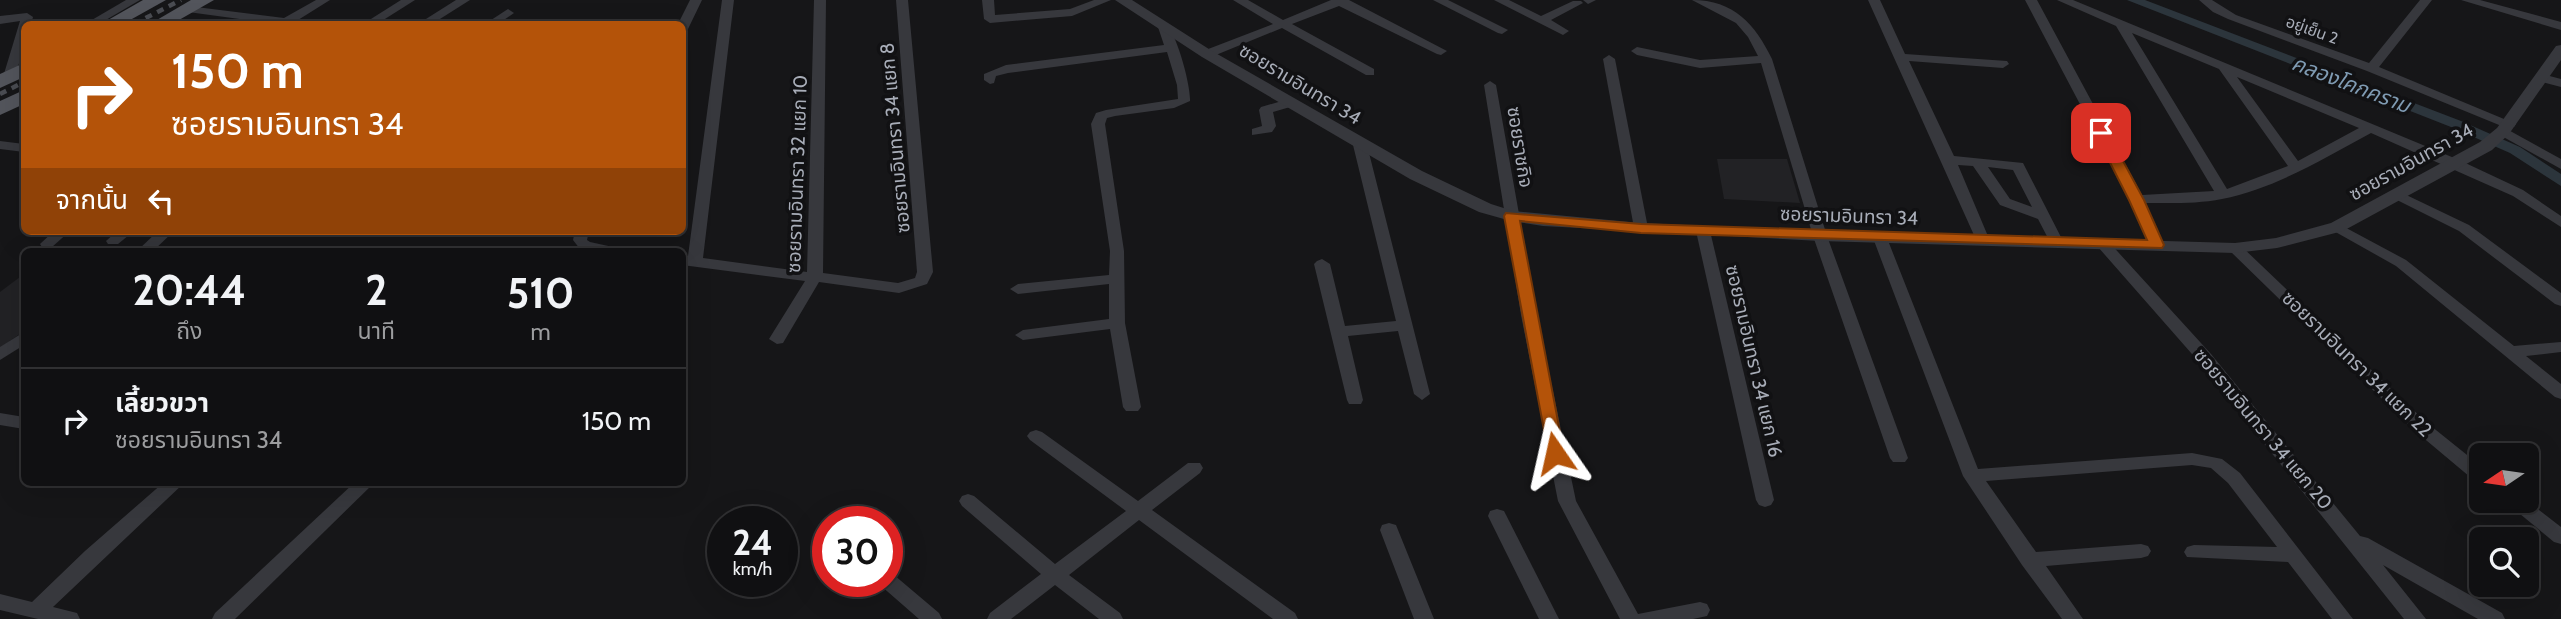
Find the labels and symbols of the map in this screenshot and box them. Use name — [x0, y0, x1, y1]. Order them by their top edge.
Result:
street label: อยู่เย็น 2 — [2283, 12, 2341, 48]
street label: ซอยรามอินทรา 34 — [1235, 39, 1365, 129]
street label: ซอยรามอินทรา 34 แยก 8 — [875, 42, 915, 234]
water label: คลองโคกคราม — [2288, 50, 2416, 119]
street label: ซอยรามอินทรา 32 แยก 10 — [782, 75, 812, 273]
pin — [2071, 103, 2131, 163]
street label: ซอยราชกิจ — [1502, 105, 1538, 189]
street label: ซอยรามอินทรา 34 — [2345, 118, 2477, 206]
street label: ซอยรามอินทรา 34 — [1780, 202, 1918, 230]
street label: ซอยรามอินทรา 34 แยก 16 — [1721, 263, 1787, 459]
street label: ซอยรามอินทรา 34 แยก 22 — [2277, 286, 2437, 442]
street label: ซอยรามอินทรา 34 แยก 20 — [2189, 344, 2337, 514]
position arrow — [1518, 416, 1592, 490]
north arrow — [2469, 443, 2539, 513]
speed limit sign: 30 — [812, 506, 903, 597]

